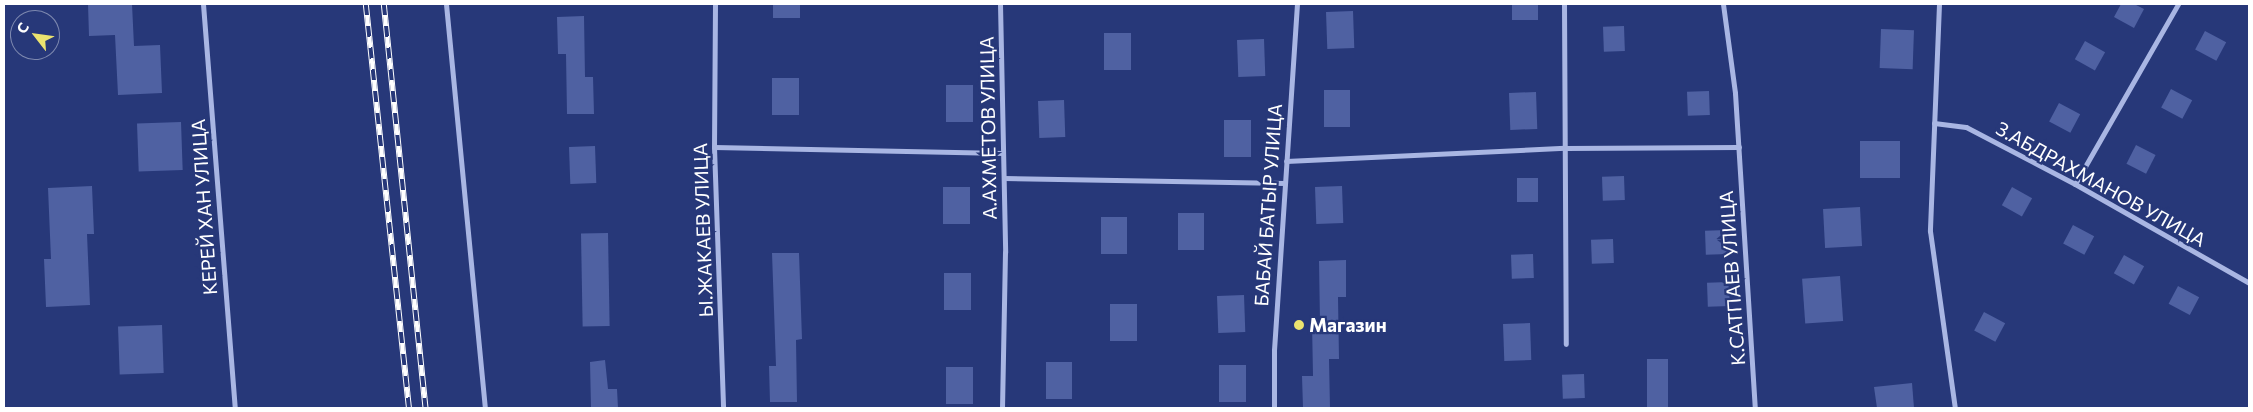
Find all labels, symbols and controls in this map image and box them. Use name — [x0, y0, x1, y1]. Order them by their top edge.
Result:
north arrow — [10, 10, 60, 60]
text: С — [13, 19, 32, 36]
street label: А.АХМЕТОВ УЛИЦА — [975, 36, 1001, 220]
street label: БАБАЙ БАТЫР УЛИЦА — [1250, 103, 1286, 307]
street label: З.АБДРАХМАНОВ УЛИЦА — [1992, 117, 2210, 251]
street label: КЕРЕЙ ХАН УЛИЦА — [186, 118, 222, 296]
street label: Ы.ЖАКАЕВ УЛИЦА — [689, 142, 717, 318]
street label: К.САТПАЕВ УЛИЦА — [1715, 190, 1749, 366]
place label: Магазин — [1309, 314, 1387, 336]
marker: Магазин — [1293, 319, 1305, 331]

